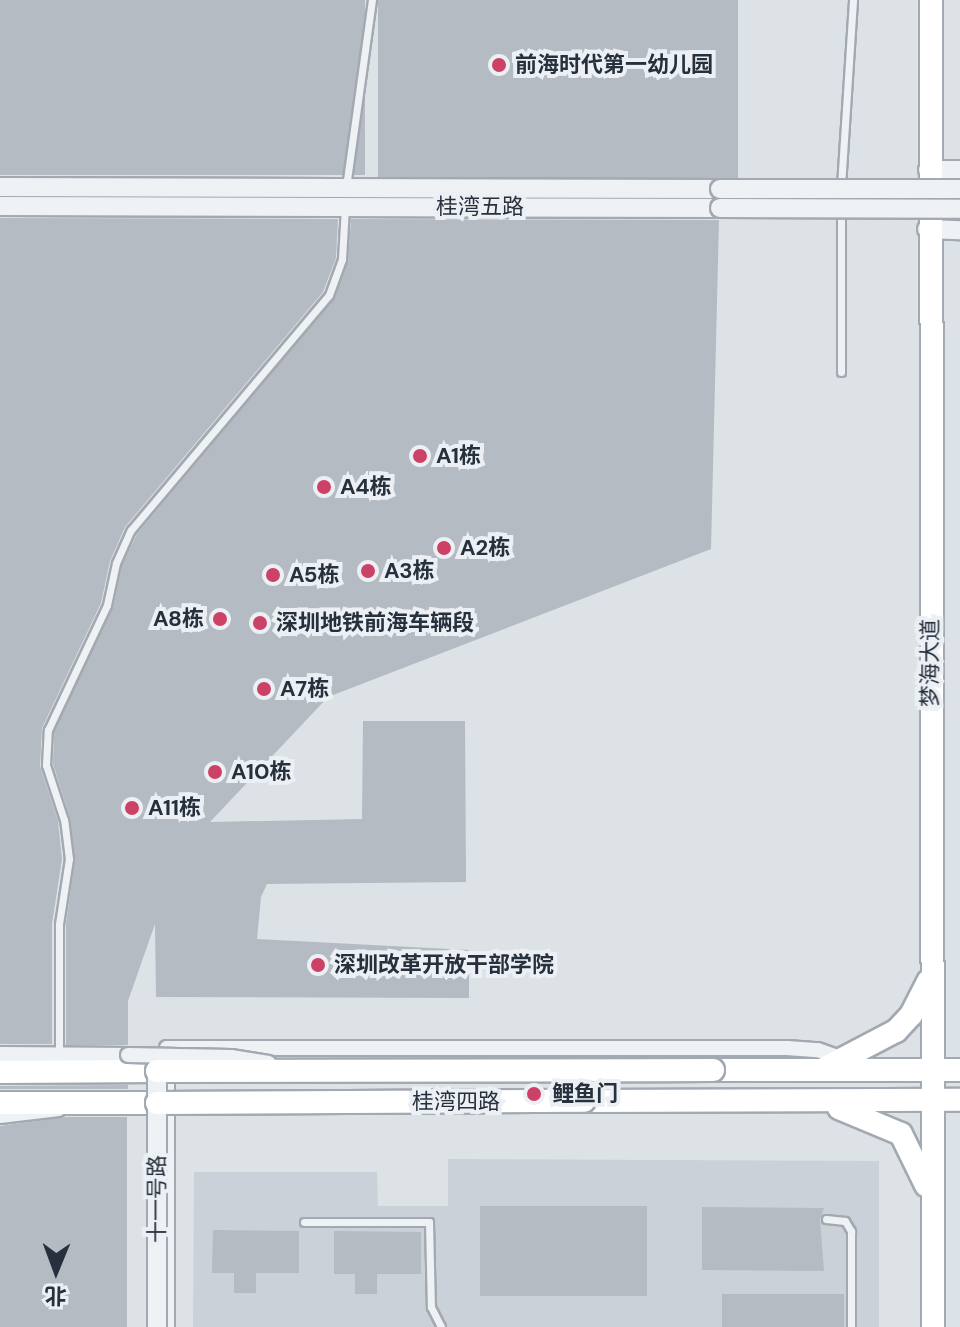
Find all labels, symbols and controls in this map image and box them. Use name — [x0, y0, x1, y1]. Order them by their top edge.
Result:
place label: 前海时代第一幼儿园 — [515, 52, 713, 78]
marker: 前海时代第一幼儿园 — [490, 56, 508, 74]
street label: 桂湾五路 — [436, 194, 524, 220]
place label: A1栋 — [436, 443, 481, 469]
marker: A1栋 — [411, 447, 429, 465]
place label: A4栋 — [340, 474, 392, 500]
marker: A4栋 — [315, 478, 333, 496]
place label: A2栋 — [460, 535, 510, 561]
marker: A2栋 — [435, 539, 453, 557]
place label: A3栋 — [384, 558, 434, 584]
place label: A5栋 — [289, 562, 340, 588]
marker: A3栋 — [359, 562, 377, 580]
marker: A5栋 — [264, 566, 282, 584]
place label: A8栋 — [153, 606, 204, 632]
marker: A8栋 — [211, 610, 229, 628]
place label: 深圳地铁前海车辆段 — [276, 610, 474, 636]
marker: 深圳地铁前海车辆段 — [251, 614, 269, 632]
street label: 梦海大道 — [917, 619, 943, 707]
place label: A7栋 — [280, 676, 329, 702]
marker: A7栋 — [255, 680, 273, 698]
place label: A10栋 — [231, 759, 291, 785]
marker: A10栋 — [206, 763, 224, 781]
place label: A11栋 — [148, 795, 201, 821]
marker: A11栋 — [123, 799, 141, 817]
place label: 深圳改革开放干部学院 — [334, 952, 554, 978]
marker: 深圳改革开放干部学院 — [309, 956, 327, 974]
place label: 鲤鱼门 — [552, 1081, 618, 1107]
marker: 鲤鱼门 — [523, 1083, 545, 1105]
street label: 桂湾四路 — [412, 1089, 500, 1115]
street label: 十一号路 — [144, 1155, 170, 1243]
north arrow — [16, 1231, 96, 1311]
text: 北 — [44, 1281, 67, 1310]

